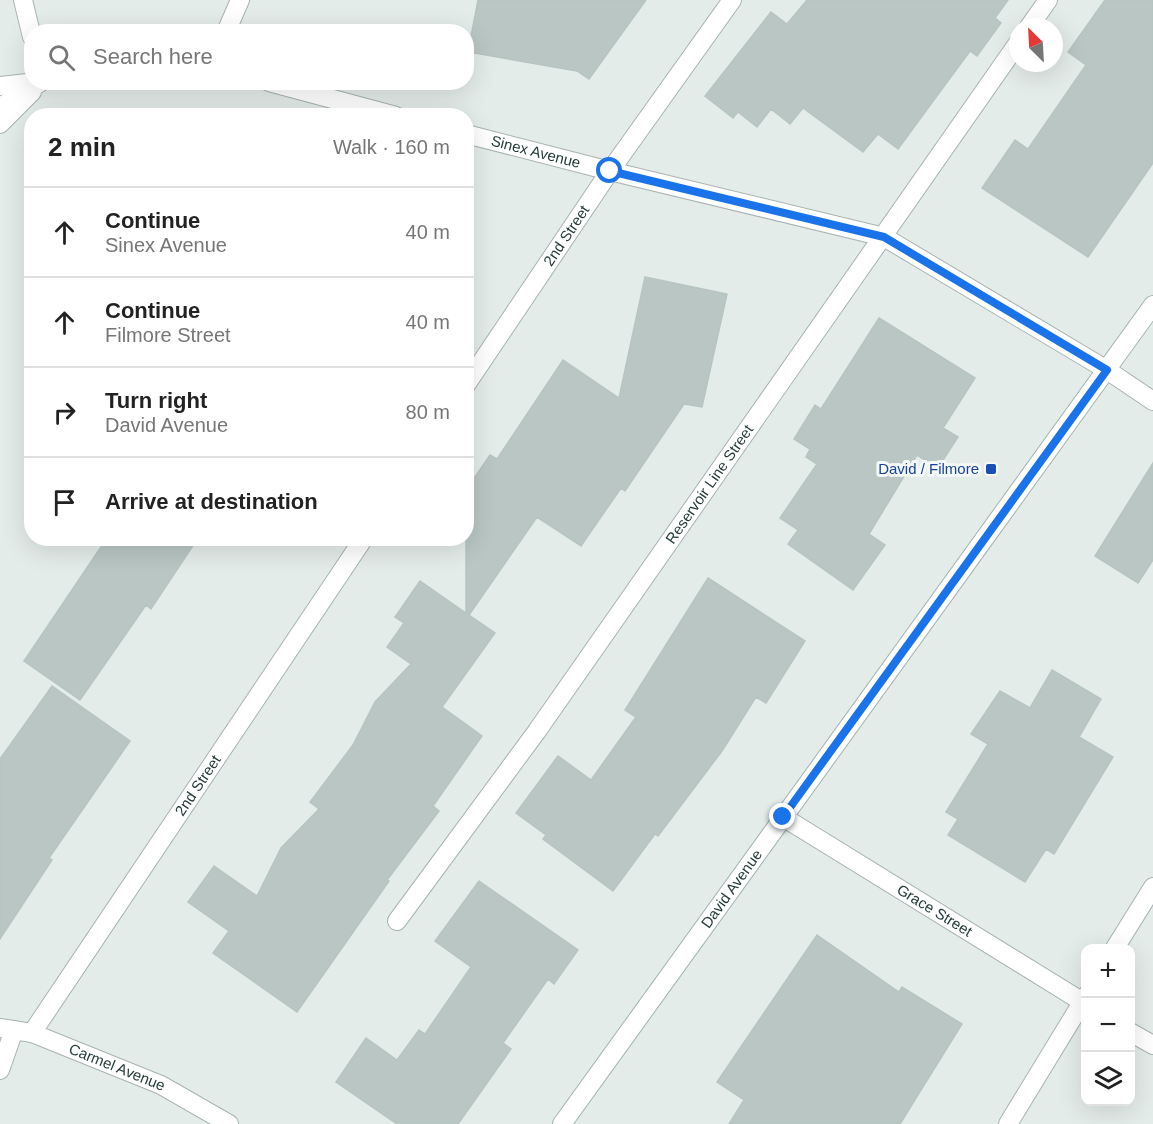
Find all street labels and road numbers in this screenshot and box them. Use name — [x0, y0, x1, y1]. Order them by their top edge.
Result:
street label: Sinex Avenue — [489, 132, 582, 171]
street label: 2nd Street — [540, 201, 593, 269]
street label: Reservoir Line Street — [662, 421, 757, 547]
street label: 2nd Street — [171, 751, 224, 819]
street label: David Avenue — [697, 846, 765, 931]
street label: Grace Street — [894, 880, 976, 940]
street label: Carmel Avenue — [67, 1040, 168, 1094]

